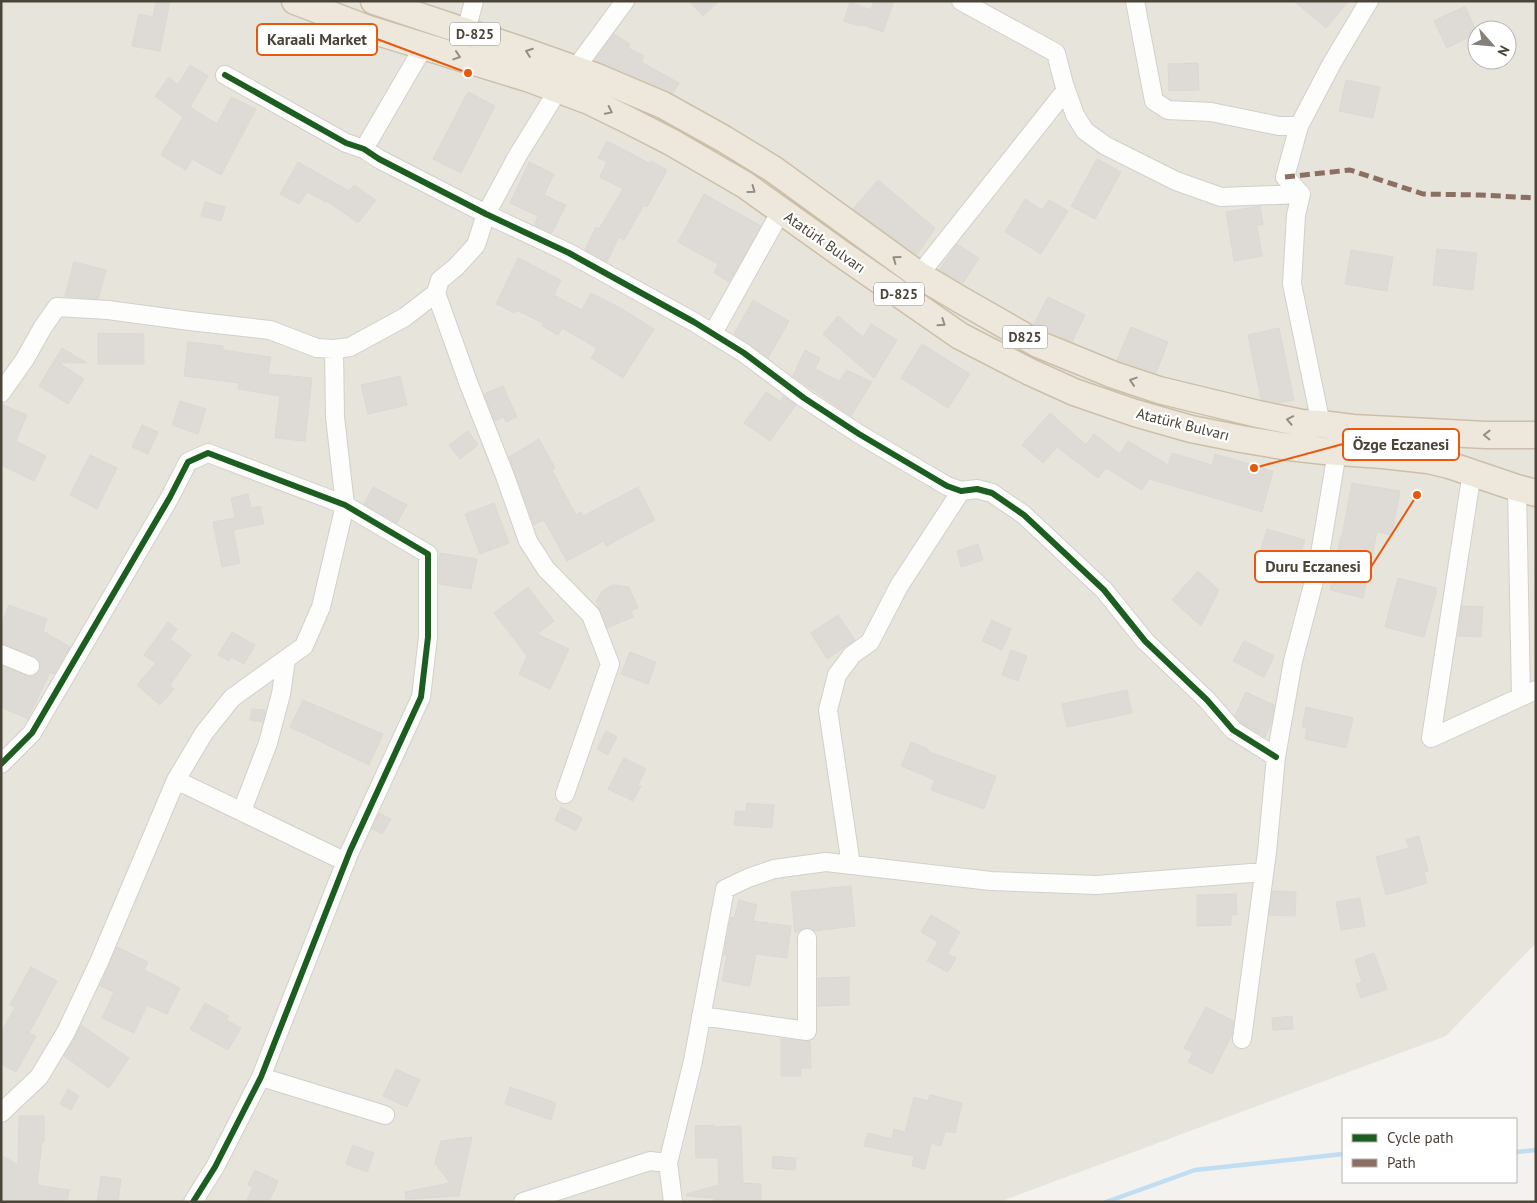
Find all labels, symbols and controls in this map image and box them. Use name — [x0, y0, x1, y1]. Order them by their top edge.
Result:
north arrow — [1467, 20, 1517, 70]
road number: D-825 — [450, 22, 500, 46]
callout: Karaali Market — [257, 24, 377, 55]
text: Karaali Market — [267, 29, 367, 49]
text: N — [1493, 43, 1514, 59]
one-way arrow — [525, 48, 534, 58]
one-way arrow — [452, 50, 461, 60]
one-way arrow — [604, 105, 613, 115]
one-way arrow — [746, 184, 755, 193]
street label: Atatürk Bulvarı — [781, 207, 869, 277]
one-way arrow — [893, 256, 902, 264]
road number: D-825 — [874, 282, 924, 306]
one-way arrow — [936, 317, 946, 326]
road number: D825 — [1002, 326, 1048, 348]
one-way arrow — [1129, 377, 1137, 387]
street label: Atatürk Bulvarı — [1135, 403, 1231, 445]
one-way arrow — [1286, 416, 1295, 426]
callout: Özge Eczanesi — [1343, 429, 1459, 460]
one-way arrow — [1483, 430, 1490, 440]
text: Özge Eczanesi — [1353, 434, 1449, 454]
callout: Duru Eczanesi — [1255, 551, 1371, 582]
text: Duru Eczanesi — [1265, 556, 1361, 576]
legend — [1342, 1118, 1517, 1183]
text: Cycle path — [1387, 1128, 1453, 1147]
text: Path — [1387, 1153, 1416, 1172]

